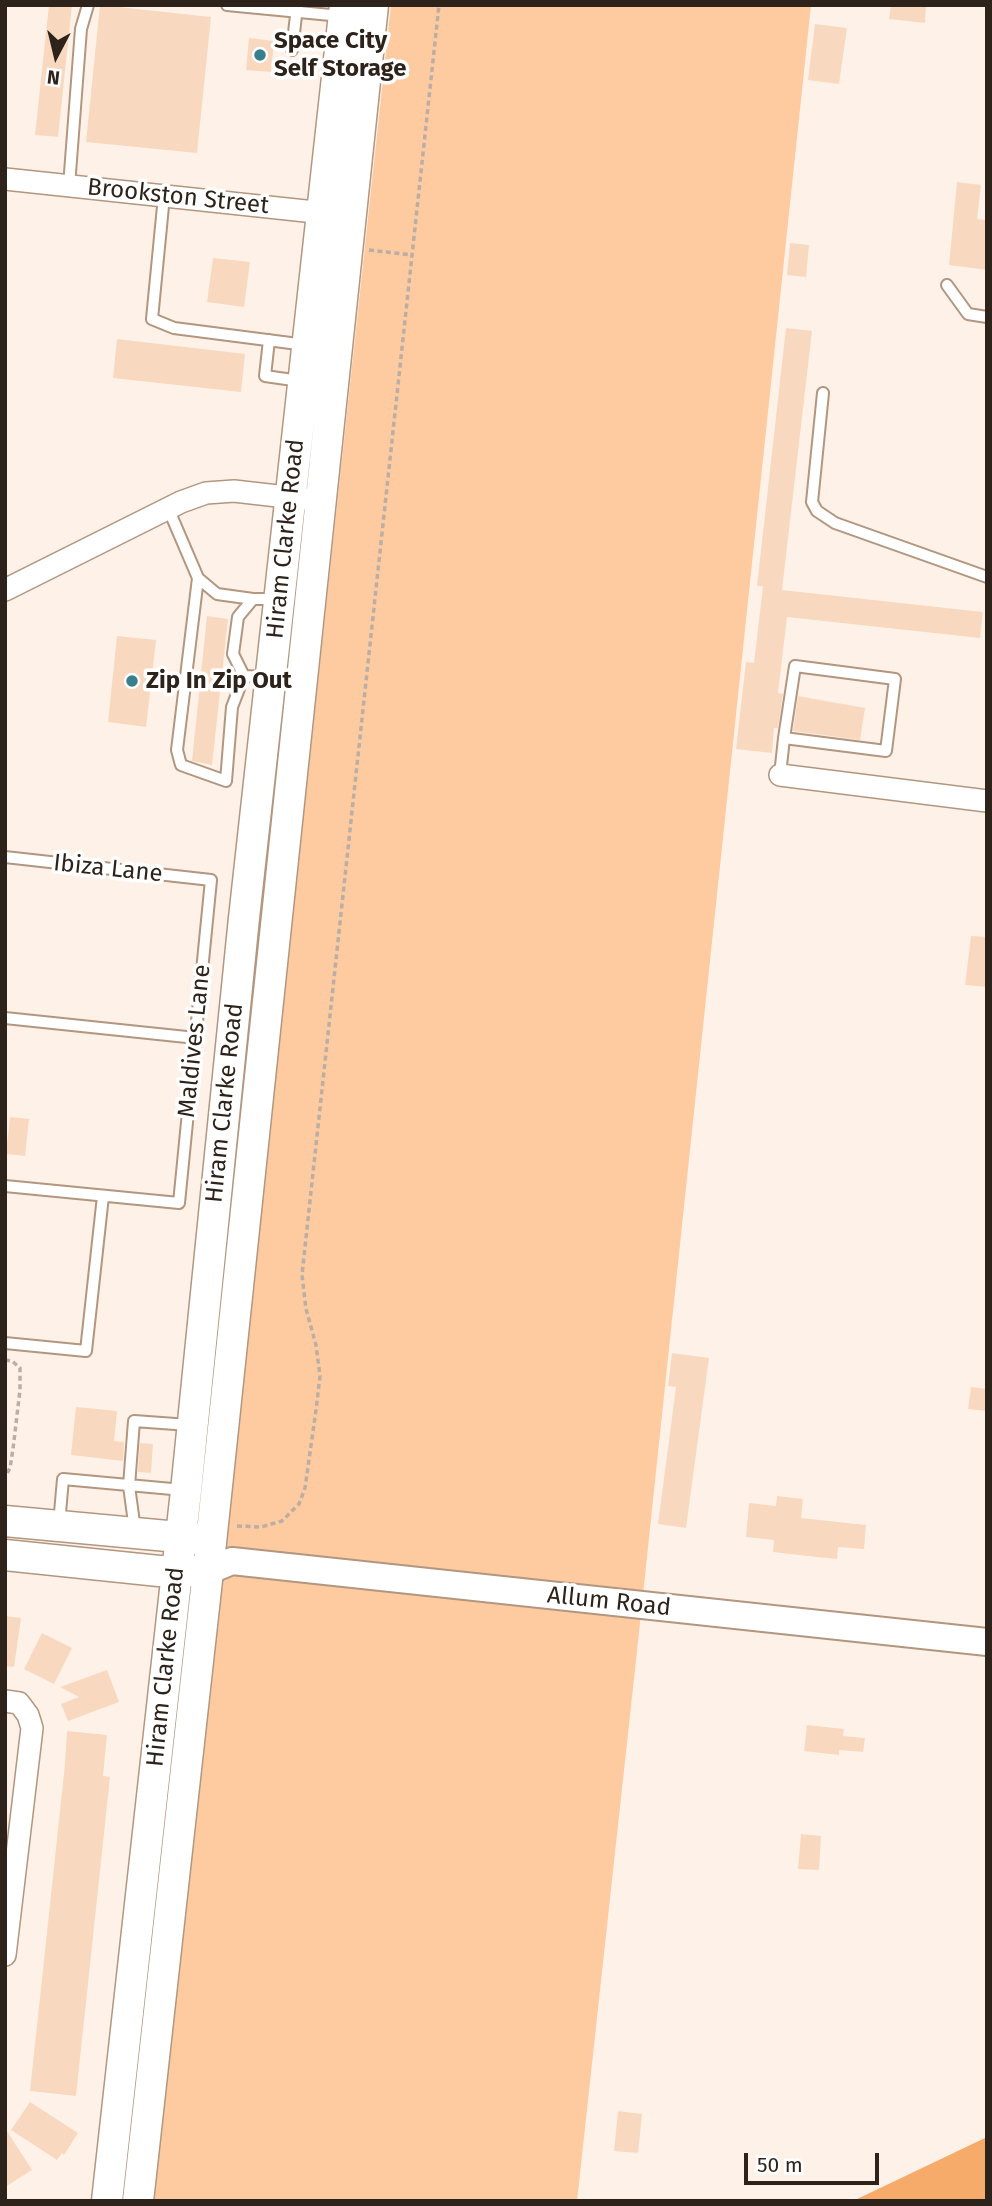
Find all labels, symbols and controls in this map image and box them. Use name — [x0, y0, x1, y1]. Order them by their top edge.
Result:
north arrow — [21, 21, 91, 91]
place label: Space City Self Storage — [274, 27, 407, 83]
marker: Space City Self Storage — [252, 47, 268, 63]
text: N — [46, 65, 61, 90]
street label: Brookston Street — [86, 173, 270, 221]
street label: Hiram Clarke Road — [261, 438, 311, 640]
place label: Zip In Zip Out — [146, 667, 292, 695]
marker: Zip In Zip Out — [124, 673, 140, 689]
street label: Ibiza Lane — [52, 849, 164, 889]
street label: Maldives Lane — [173, 963, 217, 1119]
street label: Hiram Clarke Road — [200, 1002, 250, 1204]
street label: Hiram Clarke Road — [141, 1566, 191, 1768]
street label: Allum Road — [546, 1581, 672, 1623]
scale bar — [747, 2140, 882, 2184]
text: 50 m — [757, 2152, 803, 2178]

